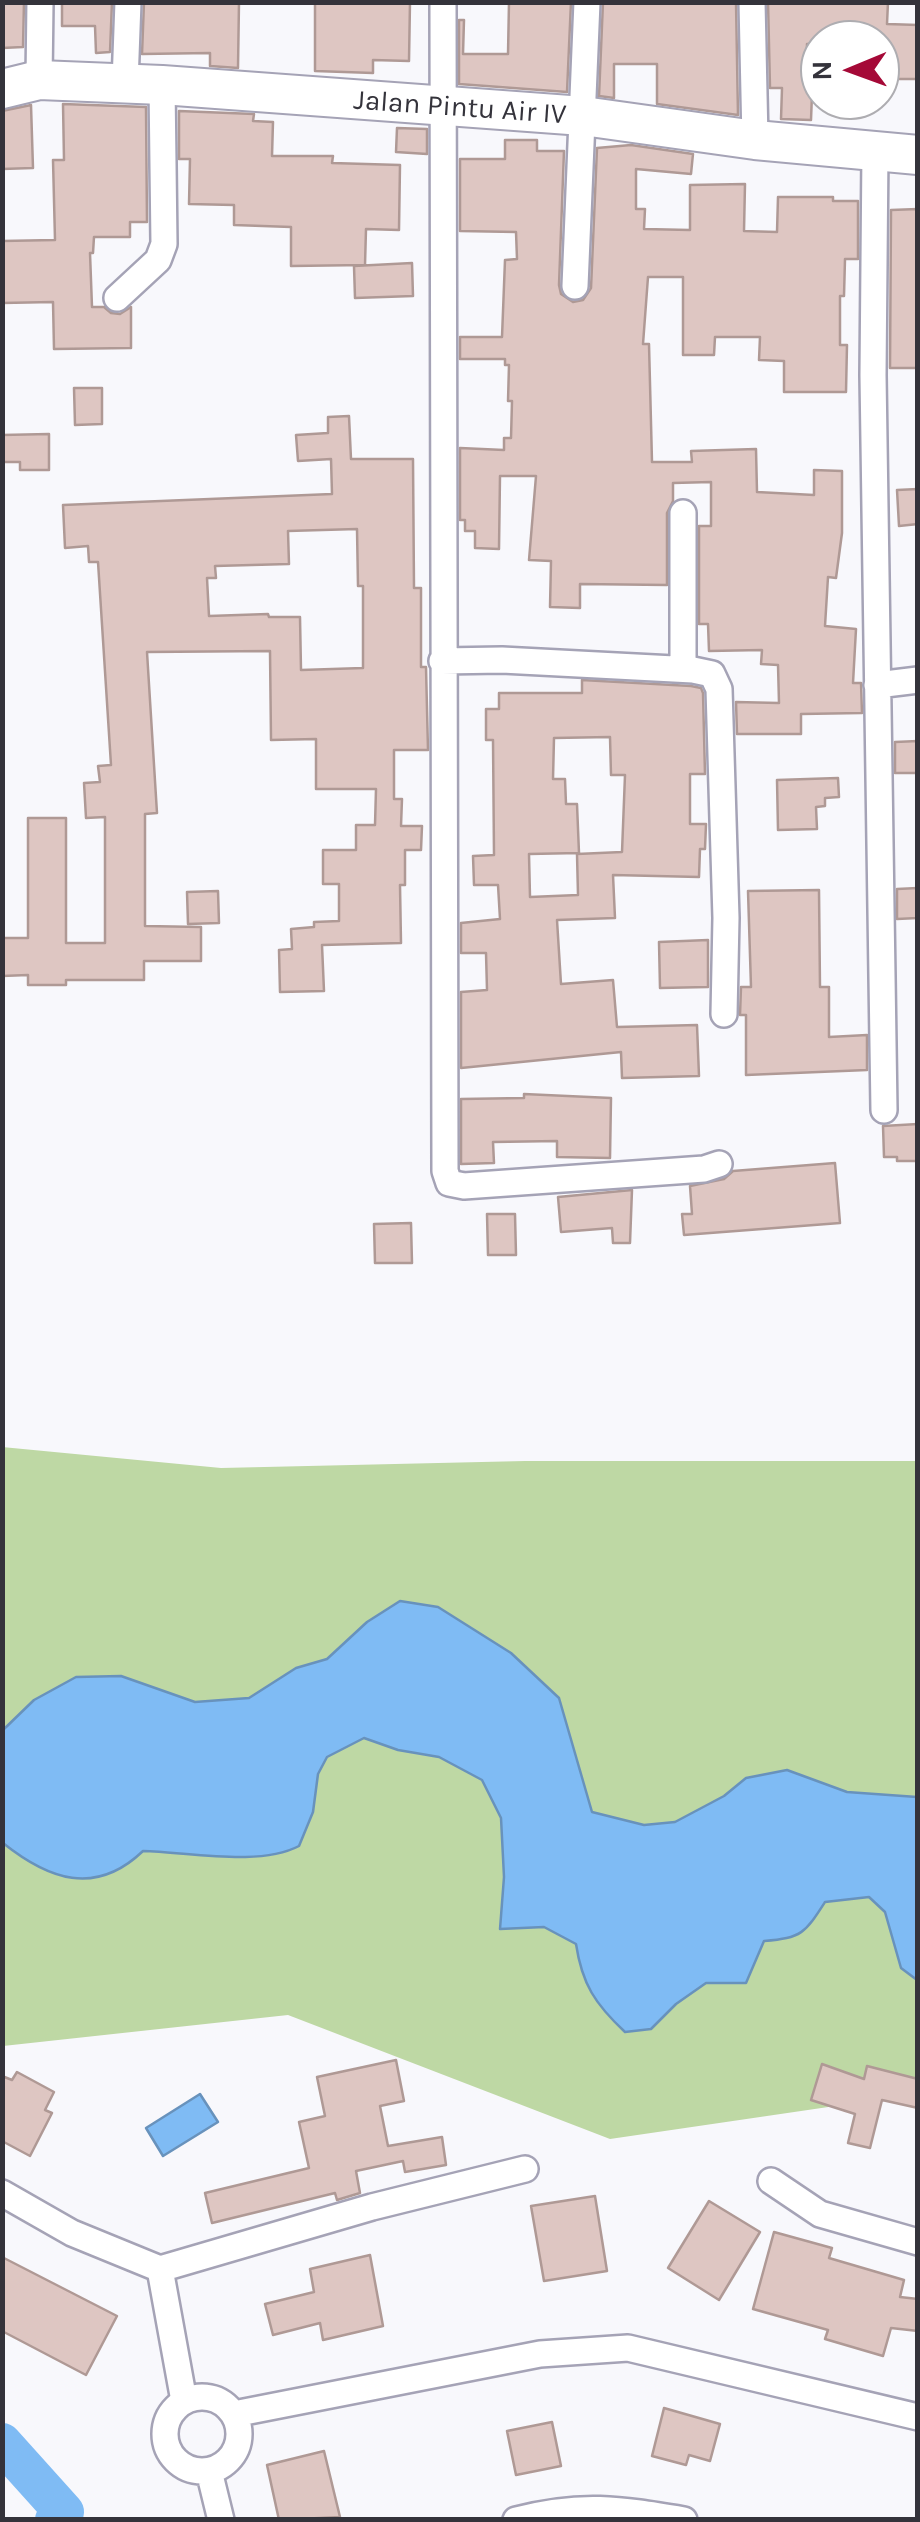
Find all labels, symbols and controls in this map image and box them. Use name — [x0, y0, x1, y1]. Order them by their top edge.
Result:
north arrow — [800, 20, 900, 120]
text: N — [805, 60, 838, 81]
street label: Jalan Pintu Air IV — [352, 84, 568, 132]

